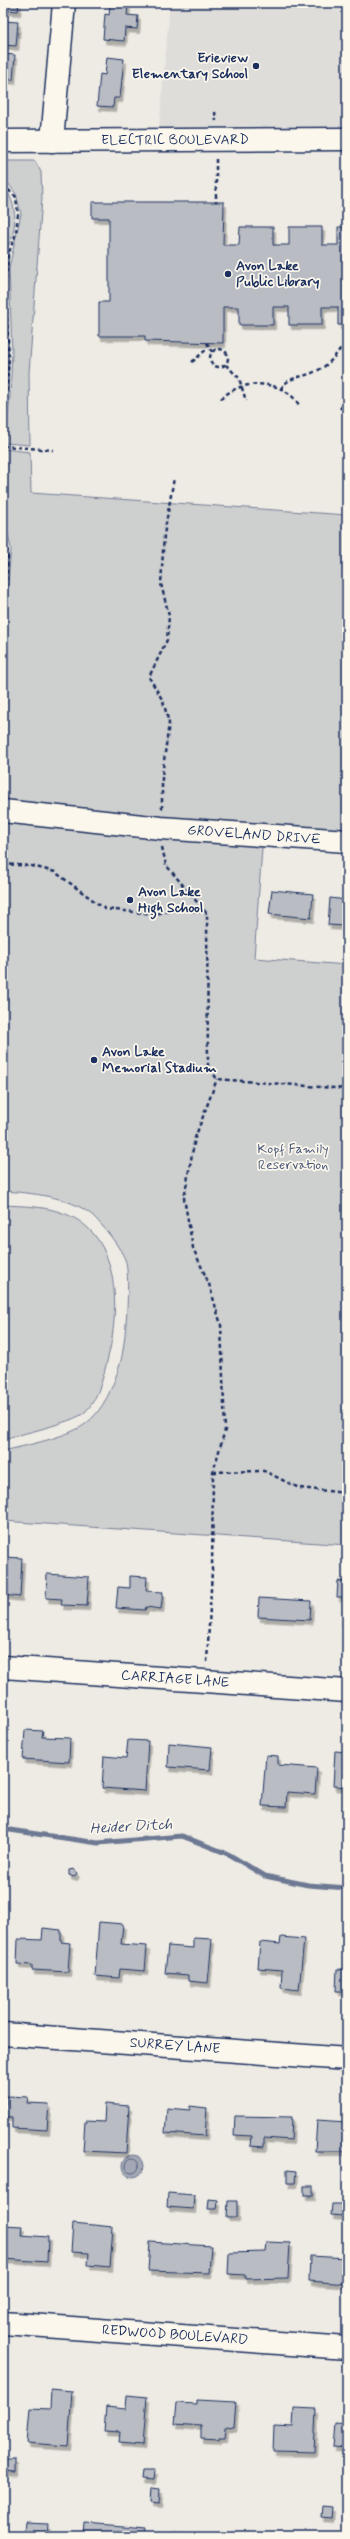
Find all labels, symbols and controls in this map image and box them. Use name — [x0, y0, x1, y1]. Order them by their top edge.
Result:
place label: Erieview Elementary School — [132, 49, 248, 83]
marker: Erieview Elementary School — [251, 61, 261, 71]
street label: ELECTRIC BOULEVARD — [101, 131, 249, 149]
place label: Avon Lake Public Library — [236, 257, 320, 291]
marker: Avon Lake Public Library — [223, 269, 233, 279]
street label: GROVELAND DRIVE — [187, 821, 321, 849]
place label: Avon Lake High School — [138, 883, 203, 920]
marker: Avon Lake High School — [125, 895, 135, 905]
place label: Avon Lake Memorial Stadium — [102, 1043, 217, 1077]
marker: Avon Lake Memorial Stadium — [89, 1055, 99, 1065]
park label: Kopf Family Reservation — [257, 1140, 329, 1174]
street label: CARRIAGE LANE — [120, 1666, 230, 1692]
water label: Heider Ditch — [89, 1815, 173, 1839]
street label: SURREY LANE — [129, 2034, 221, 2058]
street label: REDWOOD BOULEVARD — [101, 2321, 249, 2349]

